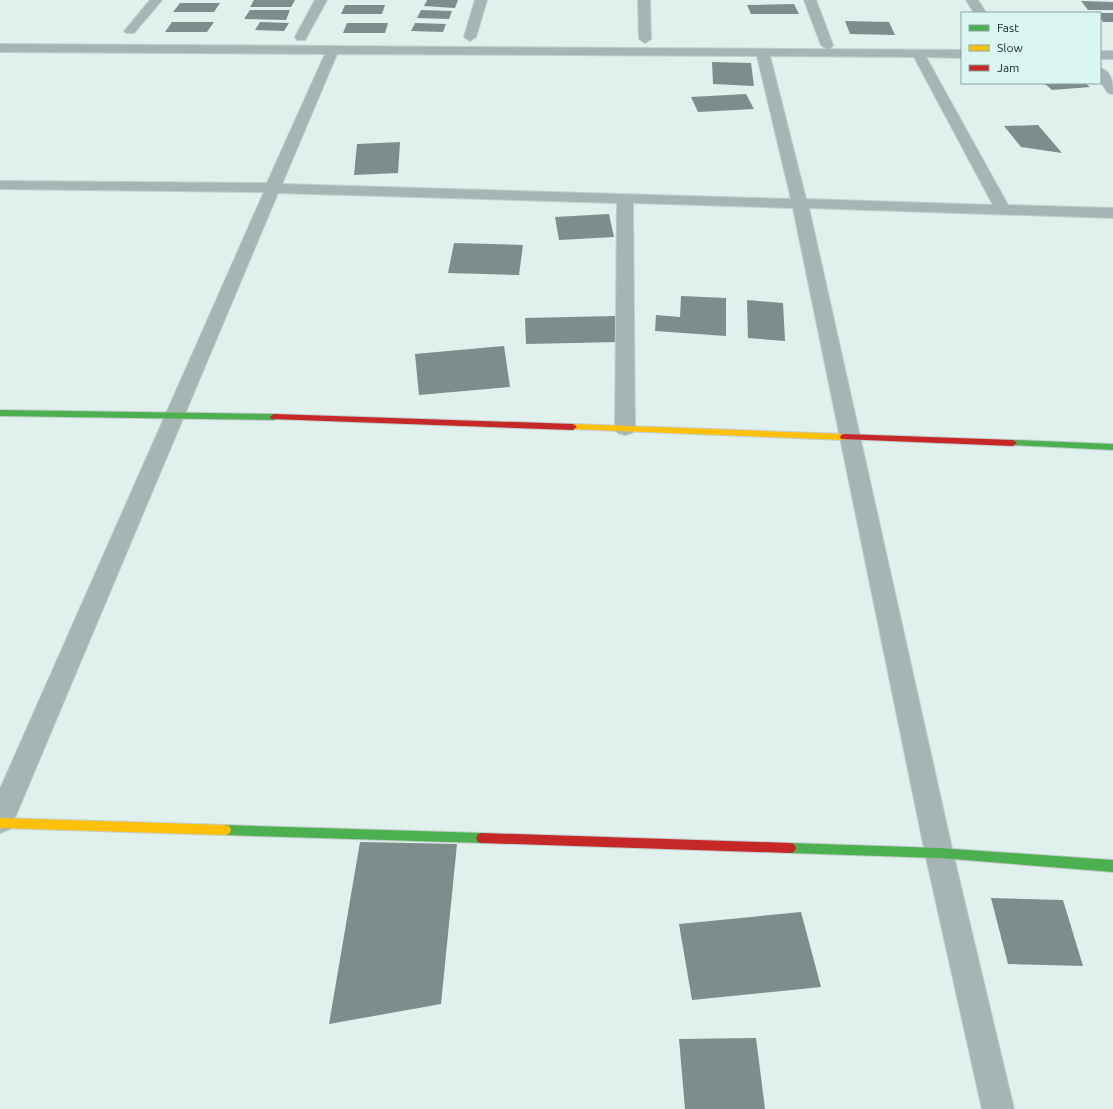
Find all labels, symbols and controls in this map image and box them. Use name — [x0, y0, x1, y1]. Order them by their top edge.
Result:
legend — [961, 12, 1101, 84]
text: Fast — [997, 21, 1019, 34]
text: Slow — [997, 41, 1023, 54]
text: Jam — [997, 61, 1019, 74]

